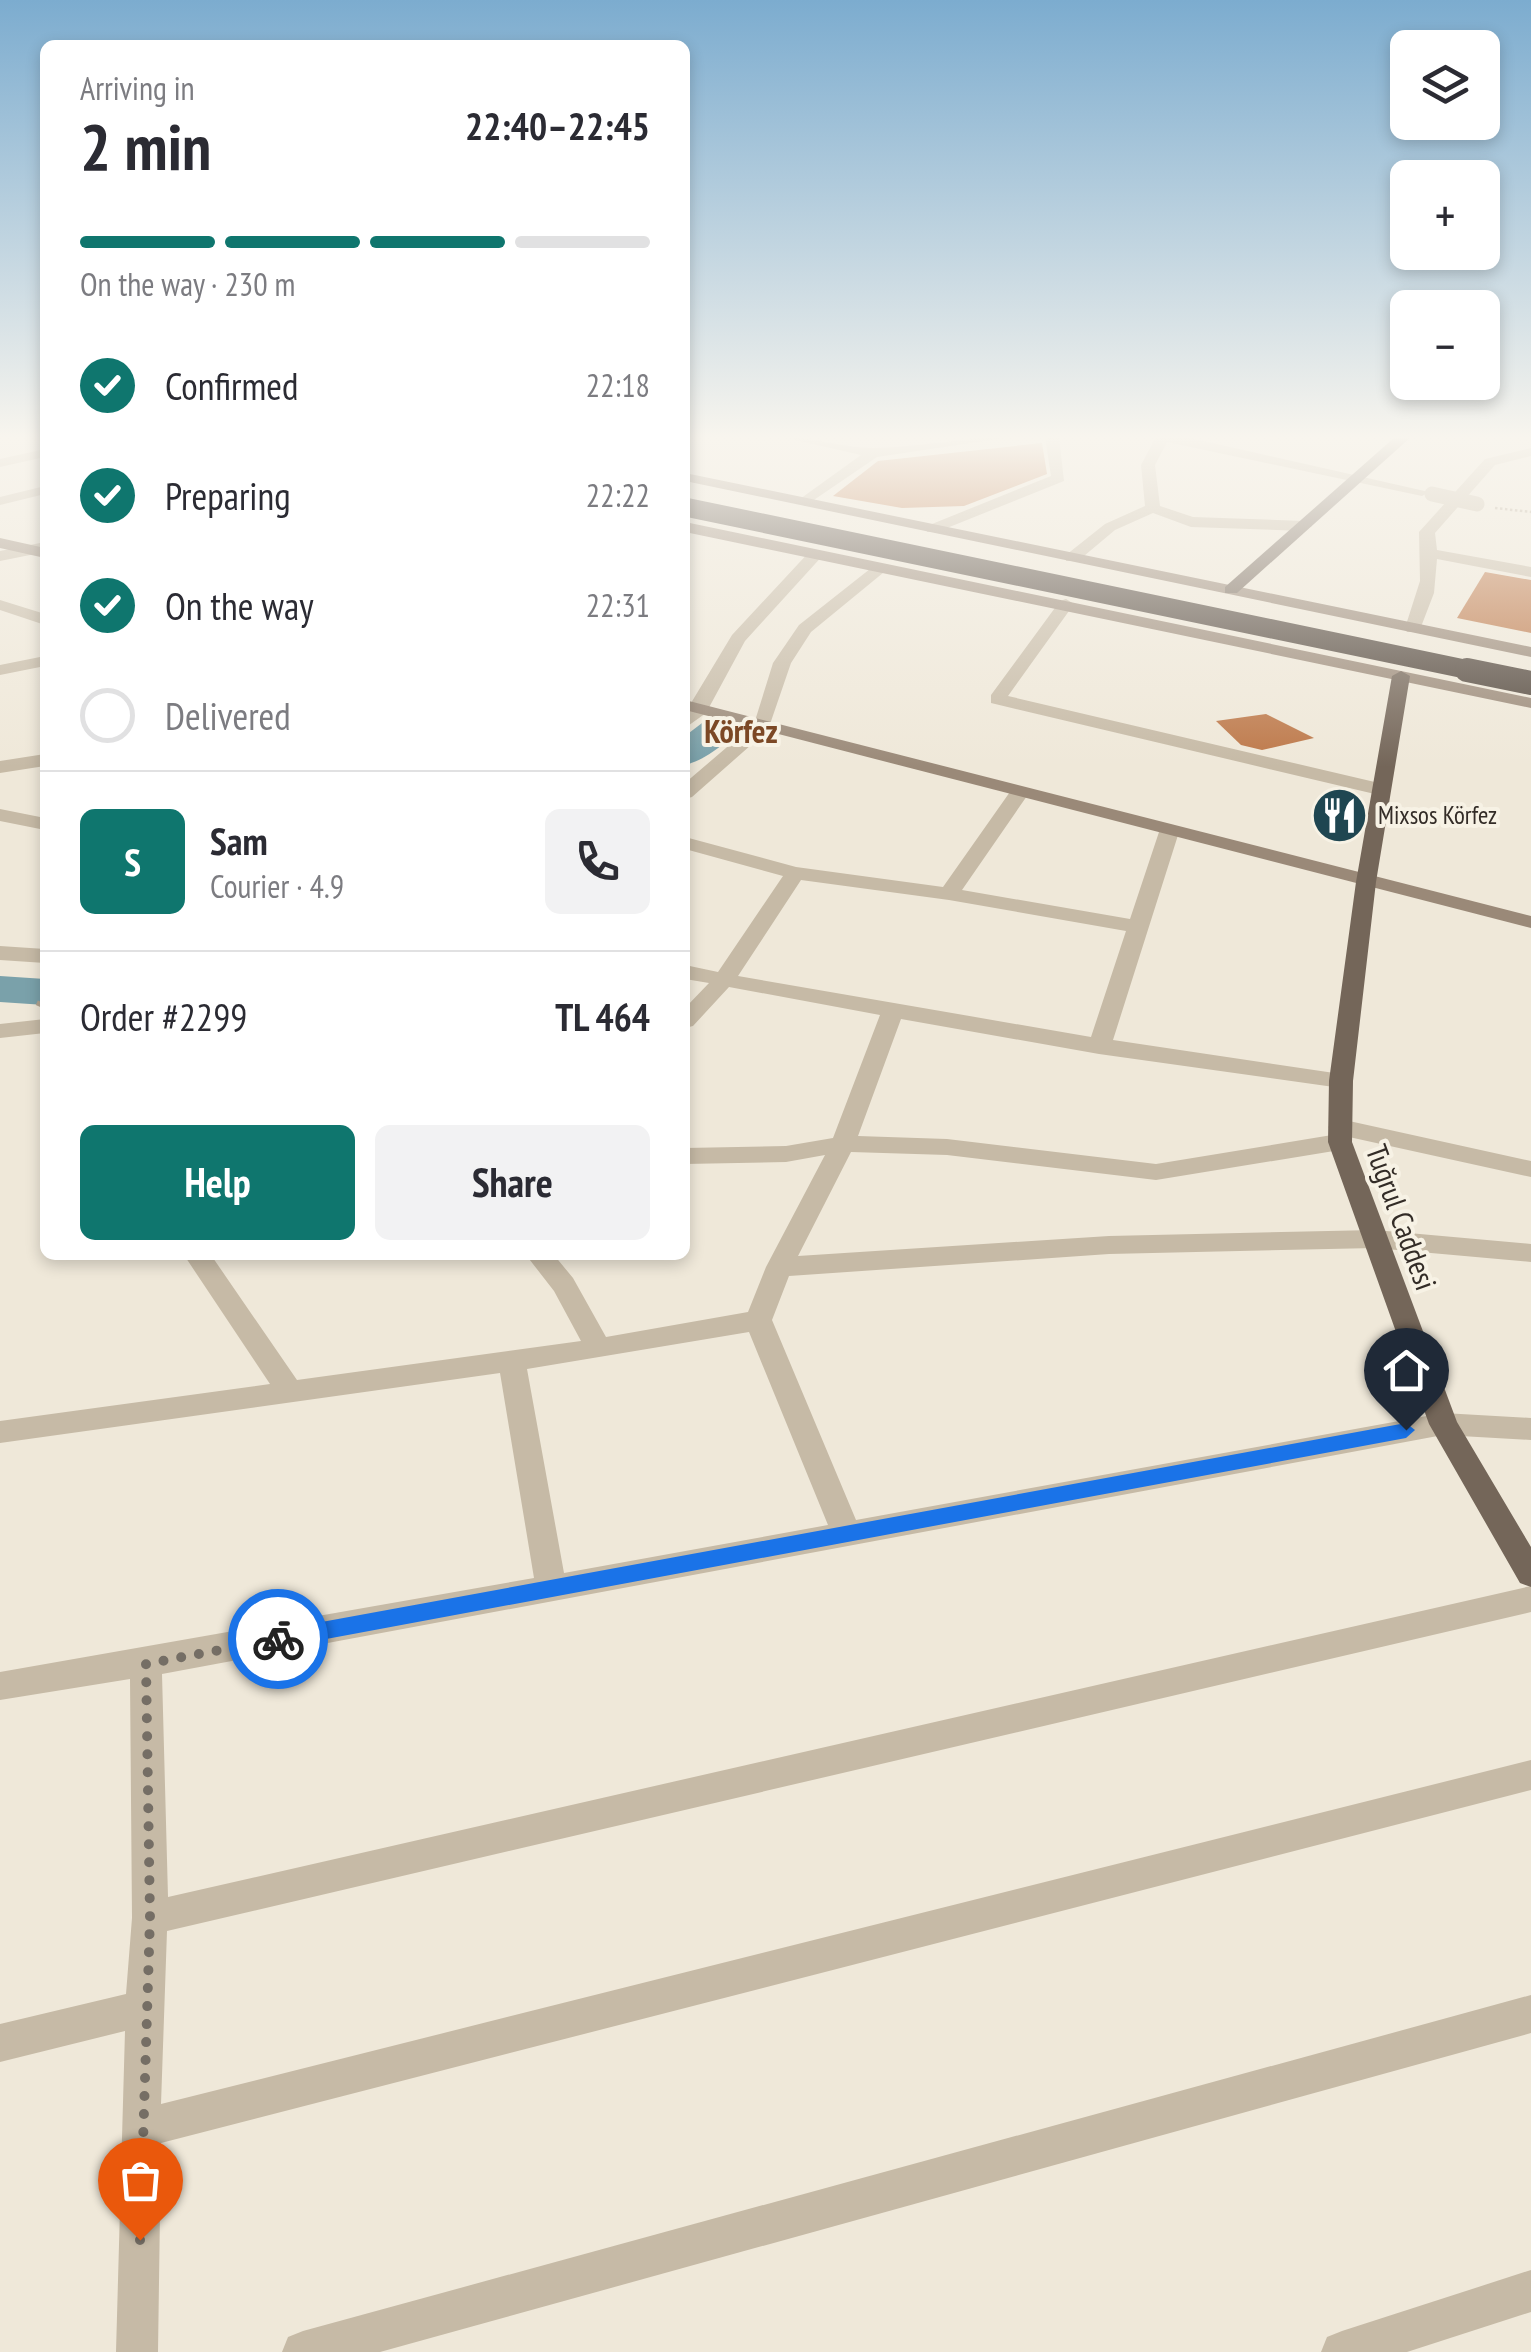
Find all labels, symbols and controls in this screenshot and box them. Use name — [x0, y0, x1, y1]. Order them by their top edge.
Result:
map controls — [1390, 30, 1500, 400]
button: layers — [1390, 30, 1500, 140]
text: Arriving in — [80, 67, 195, 109]
text: 22:40–22:45 — [465, 101, 650, 150]
text: 2 min — [80, 104, 211, 188]
button: + — [1390, 160, 1500, 270]
text: On the way · 230 m — [80, 263, 295, 305]
button: − — [1390, 290, 1500, 400]
icon: check — [80, 358, 135, 413]
text: Confirmed — [165, 361, 298, 410]
text: 22:18 — [586, 364, 650, 406]
icon: check — [80, 468, 135, 523]
text: Preparing — [165, 471, 291, 520]
text: 22:22 — [586, 474, 650, 516]
icon: check — [80, 578, 135, 633]
text: On the way — [165, 581, 313, 630]
text: 22:31 — [586, 584, 650, 626]
text: Delivered — [165, 691, 291, 740]
district label: Körfez — [704, 710, 778, 752]
restaurant icon: Mixsos Körfez — [1309, 785, 1369, 845]
place label: Mixsos Körfez — [1378, 799, 1497, 831]
button: phone — [545, 809, 650, 914]
text: Sam — [210, 816, 268, 865]
text: S — [124, 837, 141, 886]
text: Courier · 4.9 — [210, 865, 344, 907]
text: Order #2299 — [80, 992, 247, 1041]
text: TL 464 — [555, 992, 650, 1041]
button: Help — [80, 1125, 355, 1240]
button: Share — [375, 1125, 650, 1240]
street label: Tuğrul Caddesi — [1358, 1139, 1446, 1295]
pin — [1364, 1328, 1449, 1431]
icon: home — [1379, 1343, 1434, 1398]
courier — [228, 1589, 328, 1689]
icon: bike — [251, 1612, 306, 1667]
pin — [98, 2138, 183, 2241]
icon: bag — [113, 2153, 168, 2208]

